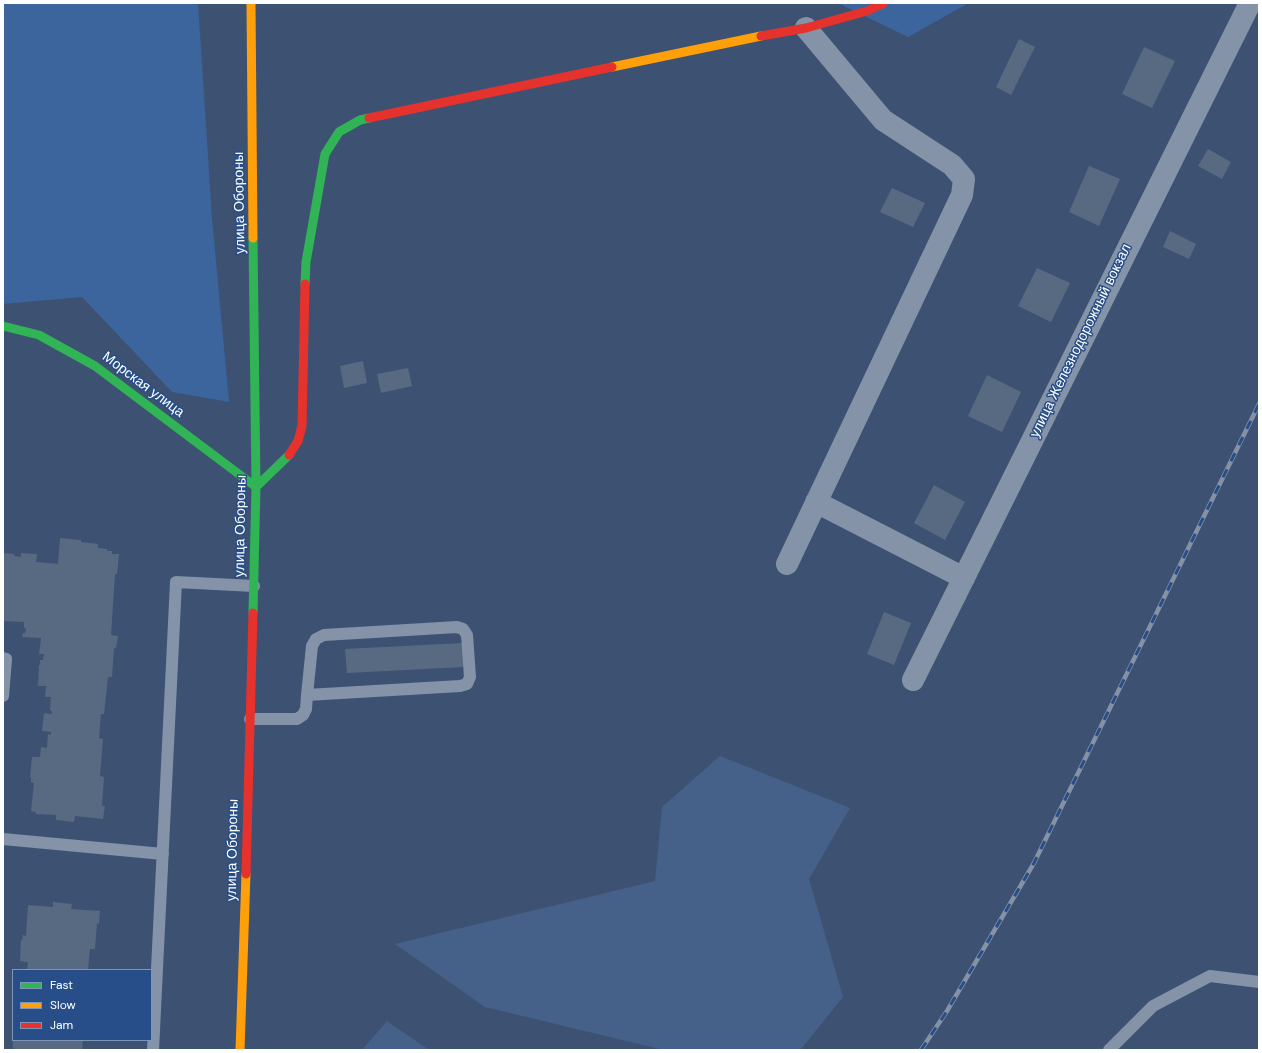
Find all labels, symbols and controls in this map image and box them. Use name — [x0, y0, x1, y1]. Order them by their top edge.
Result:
street label: улица Обороны — [231, 152, 249, 254]
street label: улица Железнодорожный вокзал — [1027, 241, 1135, 441]
street label: Морская улица — [99, 349, 187, 421]
street label: улица Обороны — [232, 475, 250, 577]
street label: улица Обороны — [224, 799, 242, 901]
legend — [12, 969, 152, 1041]
text: Fast — [50, 977, 73, 993]
text: Slow — [50, 997, 76, 1013]
text: Jam — [50, 1017, 73, 1033]

